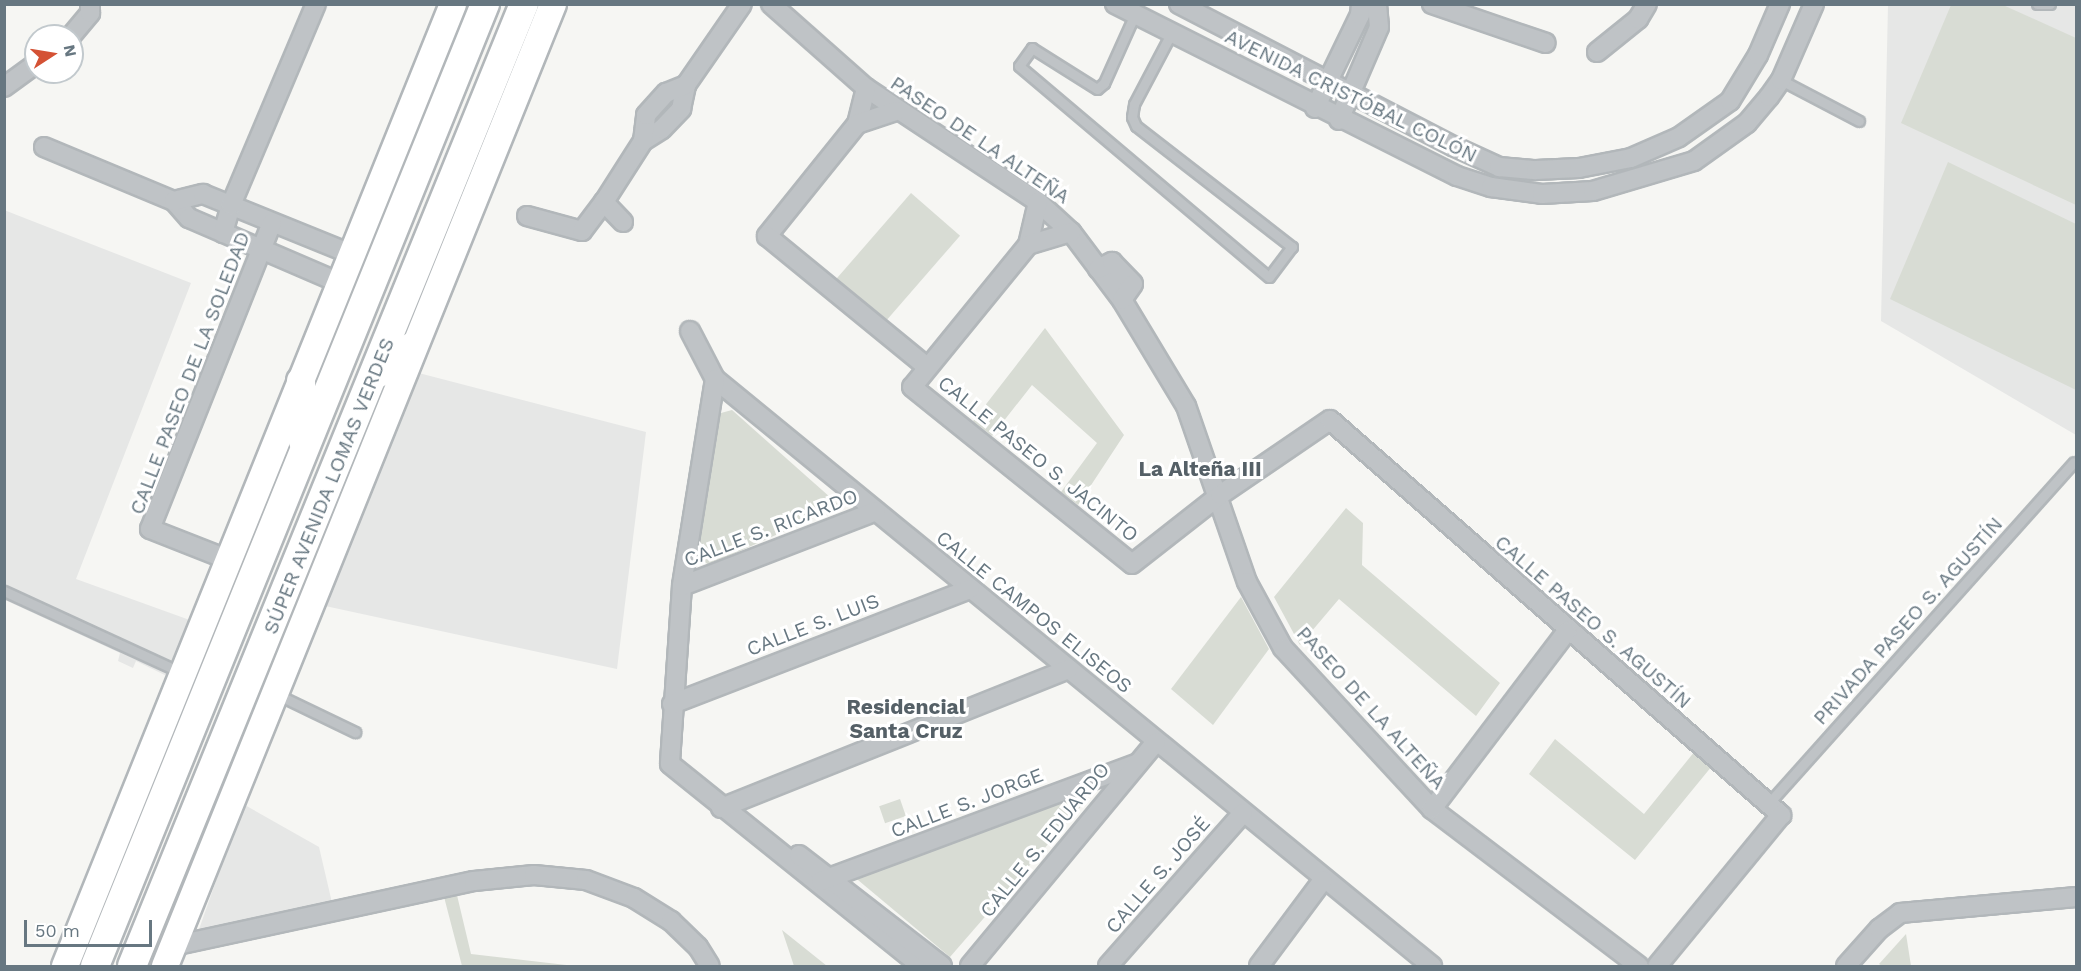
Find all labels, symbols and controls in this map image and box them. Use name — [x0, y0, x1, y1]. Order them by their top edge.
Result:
north arrow — [24, 24, 84, 84]
street label: AVENIDA CRISTÓBAL COLÓN — [1220, 24, 1482, 168]
text: N — [60, 43, 81, 58]
street label: PASEO DE LA ALTEÑA — [885, 71, 1075, 209]
street label: CALLE PASEO DE LA SOLEDAD — [125, 228, 255, 518]
street label: SÚPER AVENIDA LOMAS VERDES — [258, 333, 400, 639]
street label: CALLE PASEO S. JACINTO — [933, 371, 1143, 547]
district label: La Alteña III — [1138, 456, 1262, 482]
street label: CALLE S. RICARDO — [681, 484, 861, 572]
street label: PRIVADA PASEO S. AGUSTÍN — [1808, 512, 2008, 730]
street label: CALLE CAMPOS ELISEOS — [931, 526, 1137, 698]
street label: CALLE PASEO S. AGUSTÍN — [1490, 530, 1696, 714]
street label: CALLE S. LUIS — [743, 589, 883, 661]
street label: PASEO DE LA ALTEÑA — [1291, 621, 1451, 795]
district label: Residencial Santa Cruz — [846, 694, 966, 744]
street label: CALLE S. EDUARDO — [975, 758, 1115, 922]
street label: CALLE S. JORGE — [887, 763, 1047, 843]
street label: CALLE S. JOSÉ — [1101, 812, 1215, 938]
scale bar — [27, 908, 154, 946]
text: 50 m — [35, 920, 80, 941]

